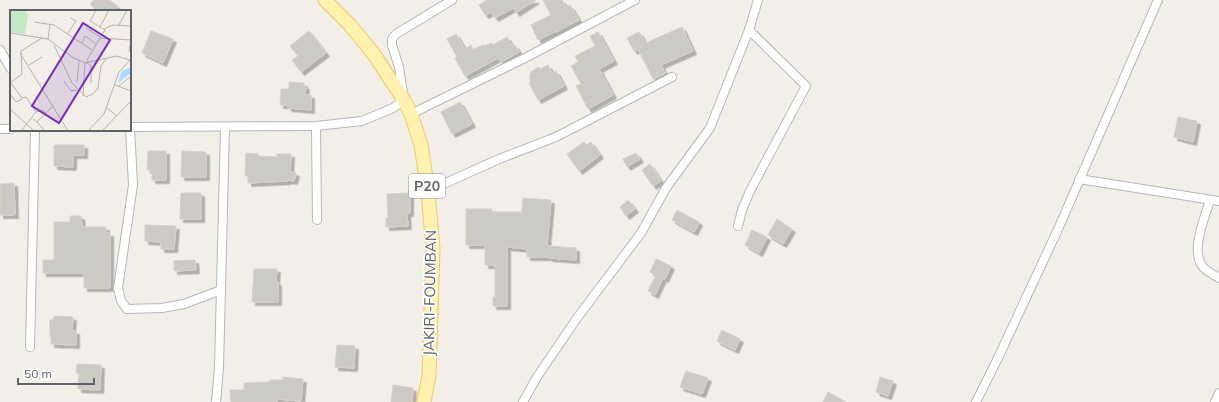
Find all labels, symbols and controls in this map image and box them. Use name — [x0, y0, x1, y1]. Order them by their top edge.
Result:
inset map — [10, 10, 131, 131]
road number: P20 — [409, 174, 445, 198]
street label: JAKIRI-FOUMBAN — [419, 230, 440, 356]
scale bar — [18, 360, 94, 386]
text: 50 m — [24, 366, 52, 381]

